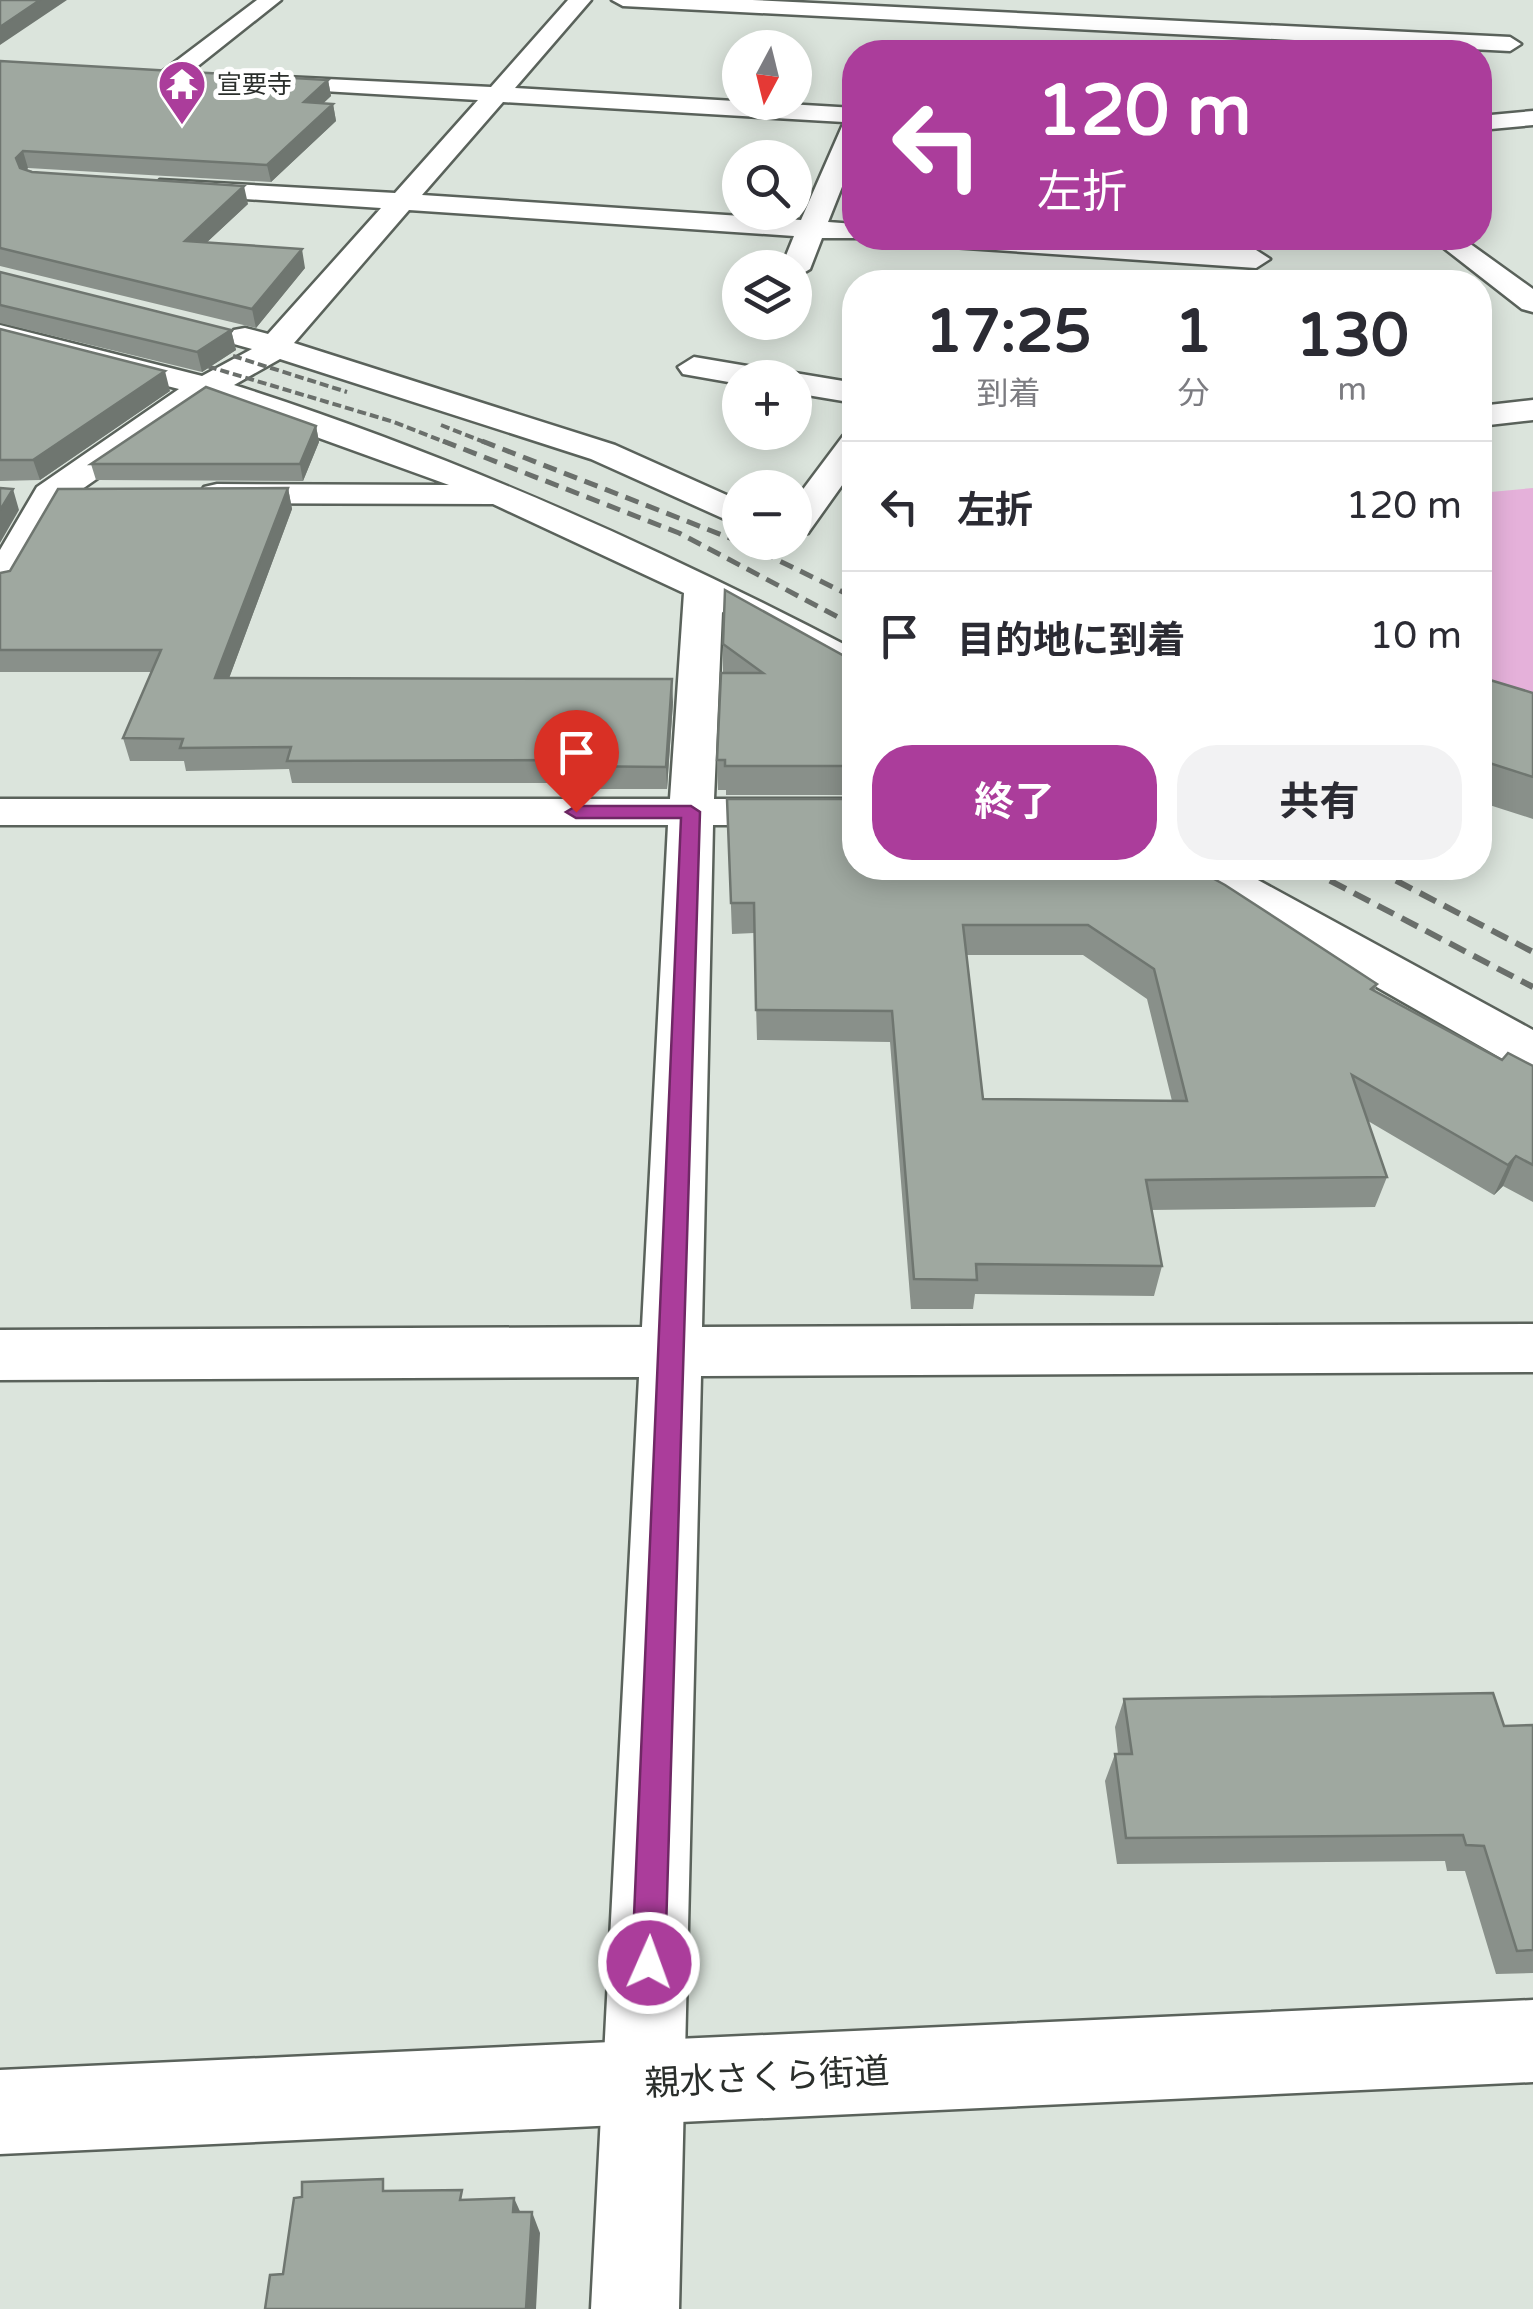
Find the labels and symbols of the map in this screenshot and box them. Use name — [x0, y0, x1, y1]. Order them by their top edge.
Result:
north arrow — [722, 30, 812, 120]
temple icon: 宣要寺 — [156, 58, 208, 126]
place label: 宣要寺 — [217, 70, 292, 100]
pin — [534, 710, 619, 813]
position arrow — [597, 1911, 701, 2015]
street label: 親水さくら街道 — [644, 2051, 890, 2105]

